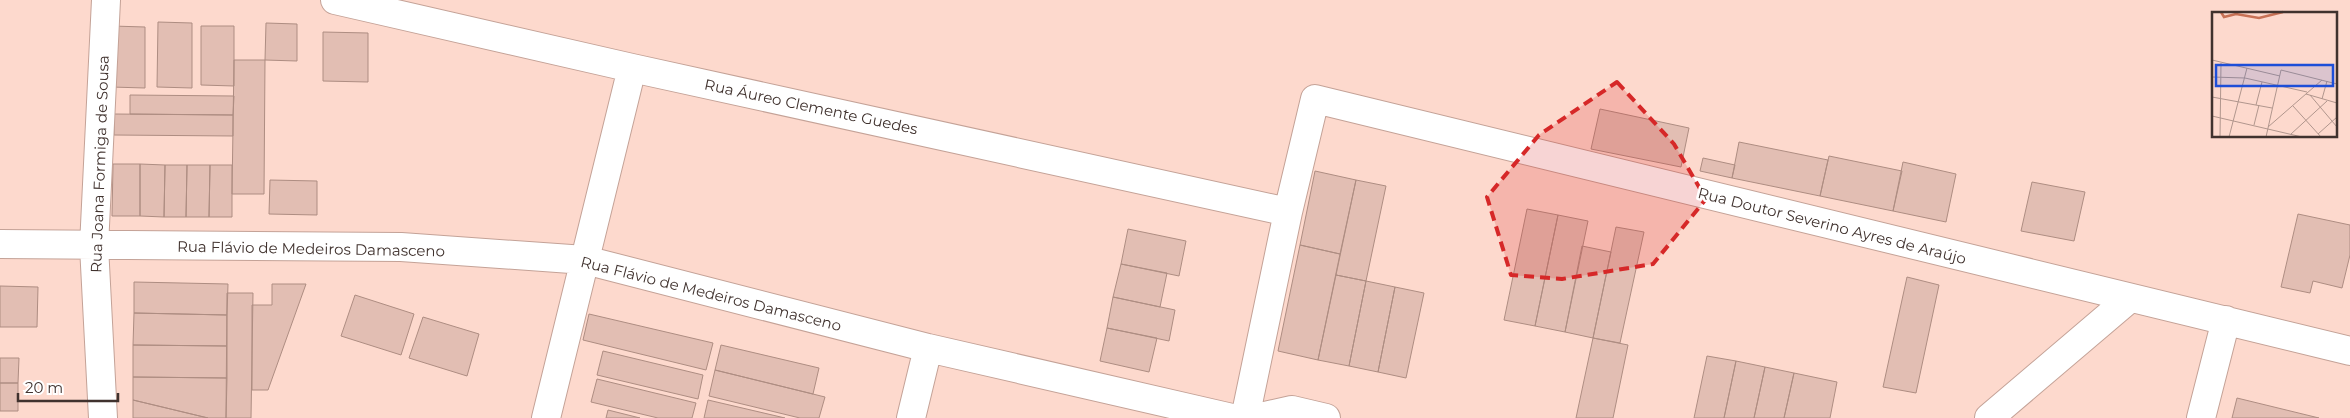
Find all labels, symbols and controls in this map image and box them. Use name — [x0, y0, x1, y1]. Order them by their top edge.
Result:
inset map — [2212, 12, 2338, 138]
street label: Rua Joana Formiga de Sousa — [86, 55, 113, 273]
street label: Rua Áureo Clemente Guedes — [703, 75, 919, 138]
street label: Rua Doutor Severino Ayres de Araújo — [1696, 183, 1968, 268]
street label: Rua Flávio de Medeiros Damasceno — [177, 237, 445, 260]
street label: Rua Flávio de Medeiros Damasceno — [579, 252, 843, 335]
scale bar — [18, 370, 118, 402]
text: 20 m — [25, 378, 63, 397]

